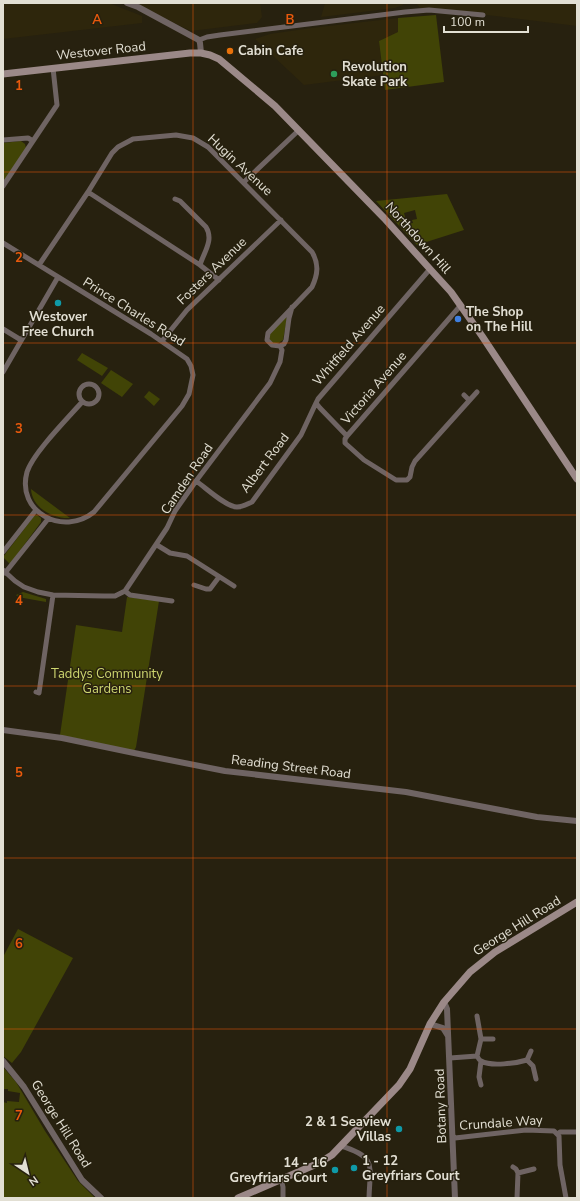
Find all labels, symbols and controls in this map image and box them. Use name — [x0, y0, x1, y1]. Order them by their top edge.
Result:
scale bar — [444, 8, 528, 34]
text: A — [92, 11, 102, 29]
text: B — [286, 11, 295, 29]
text: 100 m — [450, 14, 485, 30]
street label: Westover Road — [55, 37, 147, 65]
place label: Cabin Cafe — [238, 42, 303, 60]
marker: Cabin Cafe — [225, 46, 235, 56]
place label: Revolution Skate Park — [342, 58, 408, 91]
marker: Revolution Skate Park — [329, 69, 339, 79]
text: 1 — [15, 77, 23, 95]
street label: Hugin Avenue — [204, 130, 276, 200]
street label: Northdown Hill — [381, 198, 455, 278]
street label: Fosters Avenue — [173, 233, 251, 309]
text: 2 — [15, 249, 23, 267]
street label: Prince Charles Road — [79, 273, 189, 351]
marker: Westover Free Church — [53, 298, 63, 308]
street label: Whitfield Avenue — [309, 300, 389, 390]
place label: The Shop on The Hill — [466, 303, 533, 336]
place label: Westover Free Church — [22, 308, 94, 341]
marker: The Shop on The Hill — [453, 314, 463, 324]
street label: Victoria Avenue — [336, 347, 411, 429]
text: 3 — [15, 420, 23, 438]
street label: Albert Road — [236, 429, 294, 497]
street label: Camden Road — [157, 440, 217, 518]
text: 4 — [15, 592, 23, 610]
park label: Taddys Community Gardens — [51, 665, 163, 698]
street label: Reading Street Road — [230, 751, 352, 783]
text: 5 — [15, 764, 23, 782]
street label: George Hill Road — [470, 892, 564, 960]
text: 6 — [15, 935, 23, 953]
street label: Botany Road — [431, 1068, 451, 1144]
street label: George Hill Road — [27, 1077, 95, 1171]
text: 7 — [15, 1107, 23, 1125]
street label: Crundale Way — [459, 1111, 544, 1135]
place label: 2 & 1 Seaview Villas — [305, 1113, 391, 1146]
marker: 2 & 1 Seaview Villas — [394, 1124, 404, 1134]
place label: 1 - 12 Greyfriars Court — [362, 1152, 460, 1185]
north arrow — [8, 1153, 48, 1193]
place label: 14 - 16 Greyfriars Court — [230, 1154, 328, 1187]
marker: 1 - 12 Greyfriars Court — [349, 1163, 359, 1173]
marker: 14 - 16 Greyfriars Court — [330, 1165, 340, 1175]
text: N — [26, 1172, 41, 1189]

